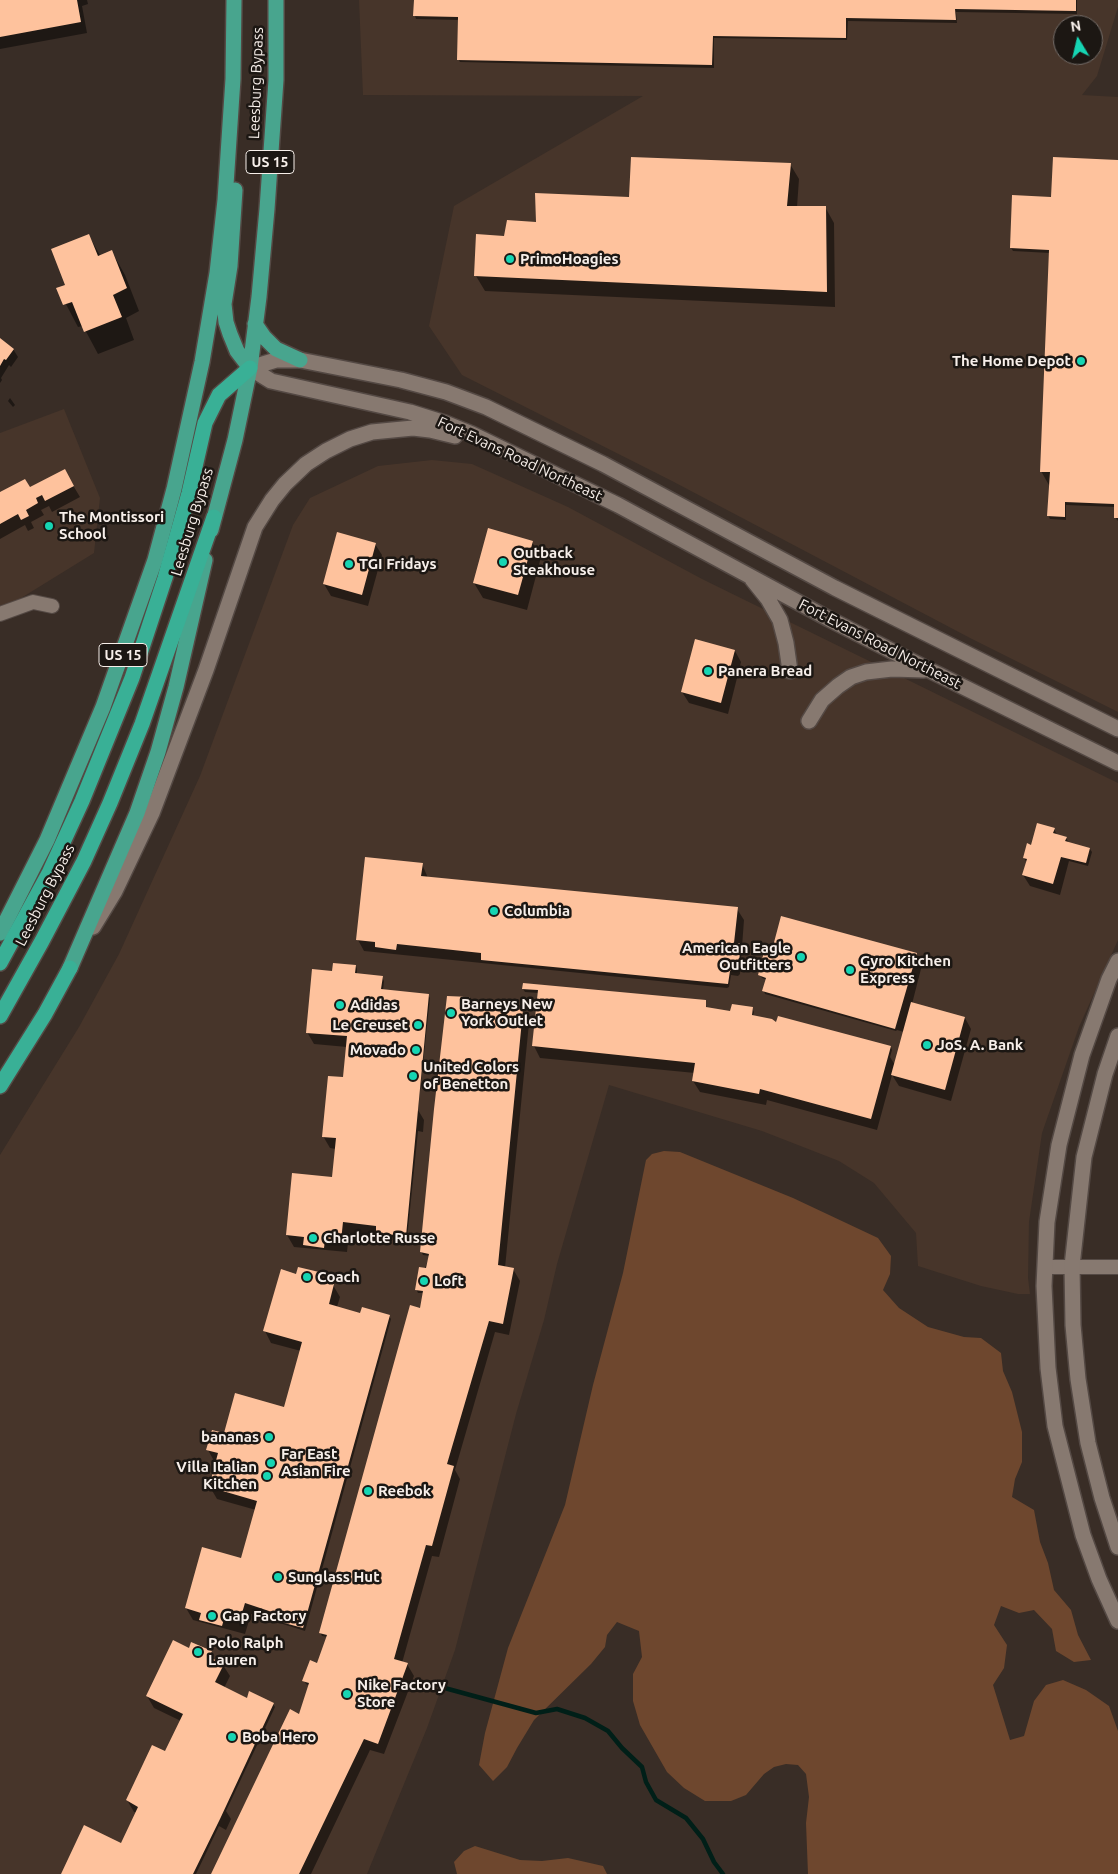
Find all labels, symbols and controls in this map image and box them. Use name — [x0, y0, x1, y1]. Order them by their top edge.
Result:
north arrow — [1053, 15, 1103, 65]
text: N — [1069, 17, 1082, 35]
street label: Leesburg Bypass — [245, 27, 267, 139]
road number: US 15 — [246, 150, 294, 173]
place label: PrimoHoagies — [520, 250, 619, 268]
marker: PrimoHoagies — [504, 253, 516, 265]
place label: The Home Depot — [952, 352, 1071, 370]
marker: The Home Depot — [1075, 355, 1087, 367]
street label: Fort Evans Road Northeast — [435, 413, 605, 505]
street label: Leesburg Bypass — [167, 466, 217, 578]
place label: The Montissori School — [59, 508, 164, 543]
marker: The Montissori School — [43, 520, 55, 532]
place label: Outback Steakhouse — [513, 544, 595, 579]
place label: TGI Fridays — [359, 555, 437, 573]
marker: Outback Steakhouse — [497, 556, 509, 568]
marker: TGI Fridays — [343, 558, 355, 570]
street label: Fort Evans Road Northeast — [796, 595, 964, 693]
road number: US 15 — [99, 644, 147, 666]
place label: Panera Bread — [718, 662, 812, 680]
marker: Panera Bread — [702, 665, 714, 677]
street label: Leesburg Bypass — [12, 841, 78, 949]
place label: Columbia — [504, 902, 570, 920]
marker: Columbia — [488, 905, 500, 917]
place label: American Eagle Outfitters — [682, 939, 791, 974]
marker: American Eagle Outfitters — [795, 951, 807, 963]
place label: Gyro Kitchen Express — [860, 952, 951, 987]
marker: Gyro Kitchen Express — [844, 964, 856, 976]
place label: Barneys New York Outlet — [461, 995, 553, 1030]
place label: Adidas — [350, 996, 398, 1014]
marker: Adidas — [334, 999, 346, 1011]
marker: Barneys New York Outlet — [445, 1007, 457, 1019]
place label: Le Creuset — [332, 1016, 408, 1034]
marker: Le Creuset — [412, 1019, 424, 1031]
place label: JoS. A. Bank — [937, 1036, 1023, 1054]
marker: JoS. A. Bank — [921, 1039, 933, 1051]
place label: Movado — [350, 1041, 406, 1059]
marker: Movado — [410, 1044, 422, 1056]
place label: United Colors of Benetton — [423, 1058, 519, 1093]
marker: United Colors of Benetton — [407, 1070, 419, 1082]
place label: Charlotte Russe — [323, 1229, 435, 1247]
marker: Charlotte Russe — [307, 1232, 319, 1244]
place label: Coach — [317, 1268, 360, 1286]
marker: Coach — [301, 1271, 313, 1283]
place label: Loft — [434, 1272, 464, 1290]
marker: Loft — [418, 1275, 430, 1287]
place label: bananas — [201, 1428, 259, 1446]
marker: bananas — [263, 1431, 275, 1443]
place label: Far East Asian Fire — [281, 1445, 351, 1480]
marker: Far East Asian Fire — [265, 1457, 277, 1469]
place label: Villa Italian Kitchen — [176, 1458, 257, 1493]
marker: Villa Italian Kitchen — [261, 1470, 273, 1482]
place label: Reebok — [378, 1482, 431, 1500]
marker: Reebok — [362, 1485, 374, 1497]
place label: Sunglass Hut — [288, 1568, 380, 1586]
marker: Sunglass Hut — [272, 1571, 284, 1583]
place label: Gap Factory — [222, 1607, 306, 1625]
marker: Gap Factory — [206, 1610, 218, 1622]
place label: Polo Ralph Lauren — [208, 1634, 283, 1669]
marker: Polo Ralph Lauren — [192, 1646, 204, 1658]
place label: Nike Factory Store — [357, 1676, 446, 1711]
marker: Nike Factory Store — [341, 1688, 353, 1700]
place label: Boba Hero — [242, 1728, 316, 1746]
marker: Boba Hero — [226, 1731, 238, 1743]

